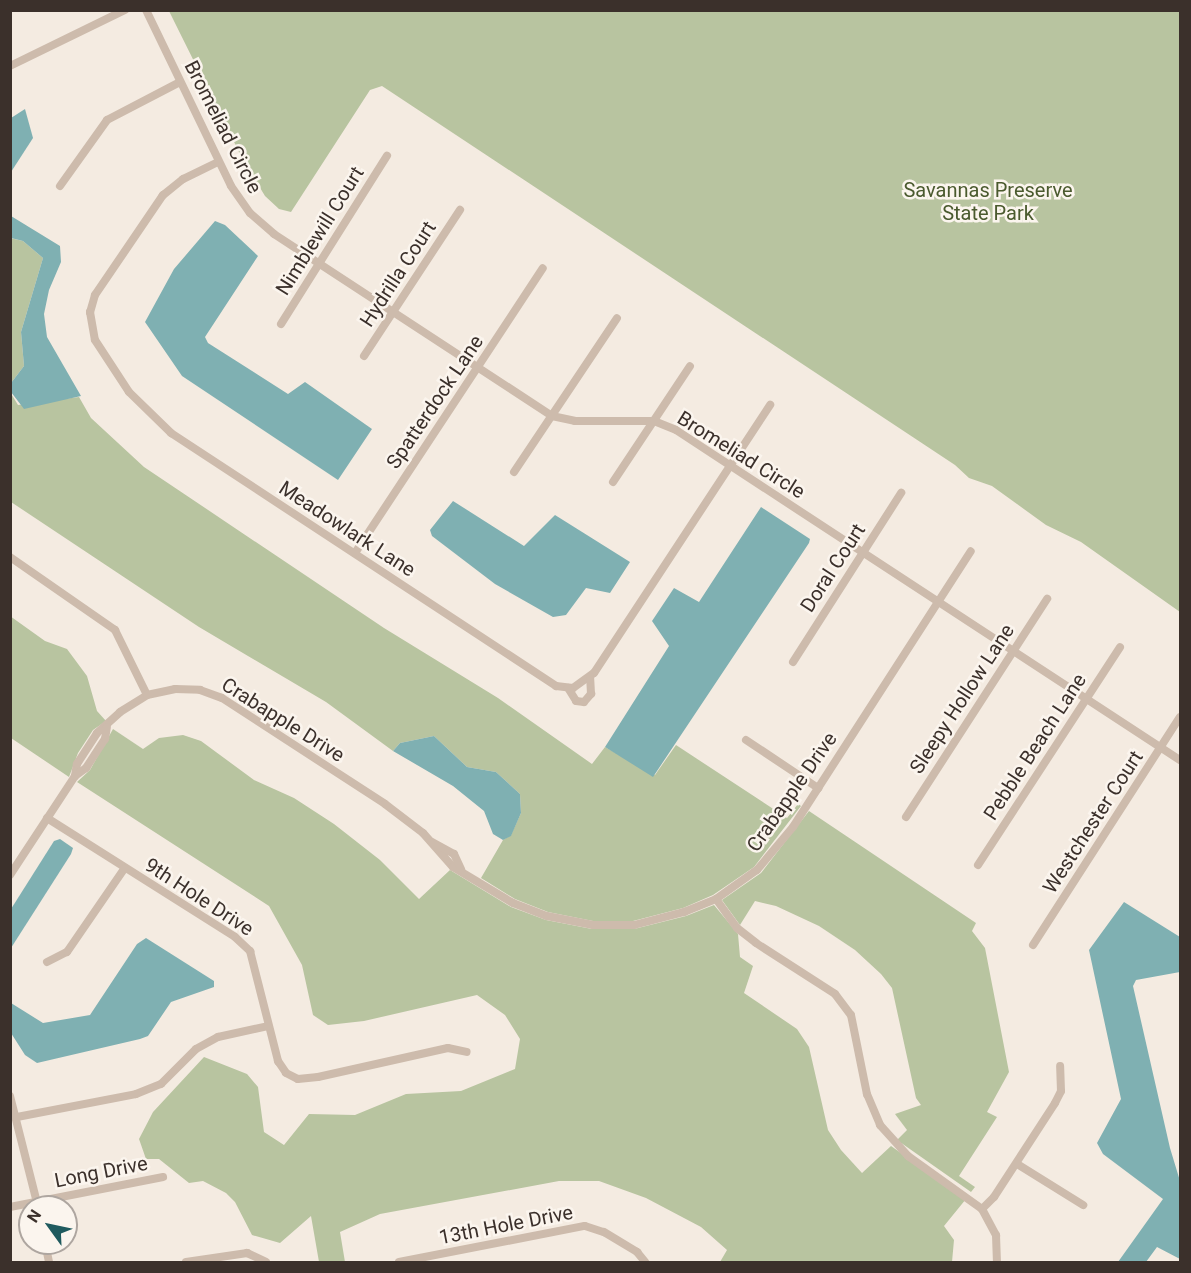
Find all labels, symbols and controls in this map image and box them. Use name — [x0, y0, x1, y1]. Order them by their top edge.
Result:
street label: Bromeliad Circle — [179, 57, 267, 197]
street label: Nimblewill Court — [271, 162, 369, 300]
park label: Savannas Preserve State Park — [903, 178, 1073, 225]
street label: Hydrilla Court — [355, 217, 441, 331]
street label: Spatterdock Lane — [381, 331, 489, 473]
street label: Bromeliad Circle — [673, 406, 809, 504]
street label: Meadowlark Lane — [274, 476, 420, 582]
street label: Doral Court — [795, 519, 871, 617]
street label: Sleepy Hollow Lane — [905, 620, 1019, 778]
street label: Pebble Beach Lane — [979, 669, 1091, 825]
street label: Crabapple Drive — [217, 673, 349, 767]
street label: Crabapple Drive — [742, 728, 842, 856]
street label: Westchester Court — [1038, 746, 1148, 898]
street label: 9th Hole Drive — [140, 853, 258, 941]
street label: Long Drive — [52, 1151, 150, 1193]
north arrow — [18, 1195, 78, 1255]
street label: 13th Hole Drive — [437, 1200, 575, 1250]
text: N — [23, 1206, 45, 1226]

